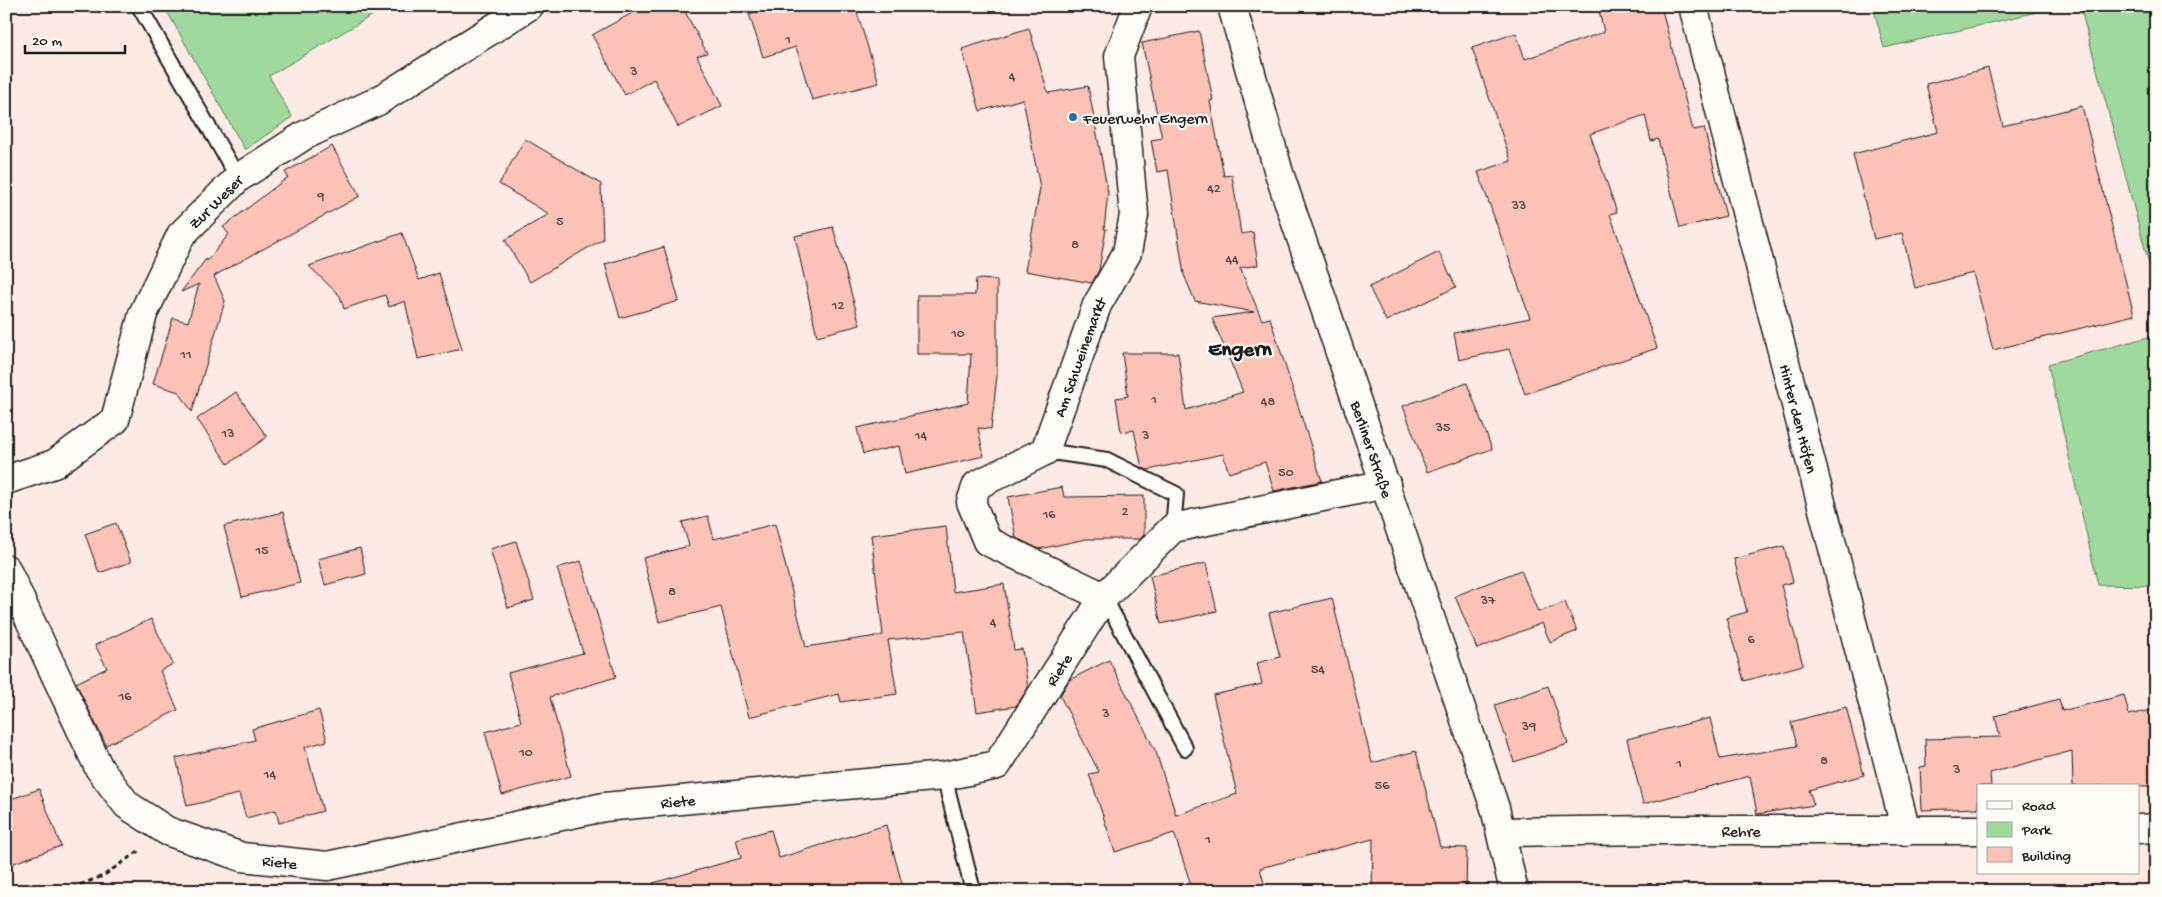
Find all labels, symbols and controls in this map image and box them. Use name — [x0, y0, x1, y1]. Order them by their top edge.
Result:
scale bar — [25, 22, 125, 54]
house number: 1 — [784, 32, 791, 49]
text: 20 m — [32, 33, 62, 51]
house number: 3 — [629, 64, 638, 81]
house number: 4 — [1009, 69, 1016, 86]
marker: Feuerwehr Engern — [1067, 111, 1079, 123]
place label: Feuerwehr Engern — [1082, 111, 1208, 130]
street label: Zur Weser — [186, 172, 249, 235]
house number: 42 — [1207, 181, 1221, 198]
house number: 9 — [316, 189, 325, 206]
house number: 33 — [1511, 198, 1526, 215]
house number: 5 — [556, 214, 564, 231]
house number: 8 — [1071, 237, 1079, 254]
house number: 44 — [1225, 252, 1239, 269]
street label: Am Schweinemarkt — [1052, 294, 1113, 420]
house number: 12 — [831, 298, 844, 315]
house number: 10 — [950, 326, 965, 343]
district label: Engern — [1208, 339, 1273, 364]
house number: 11 — [179, 347, 192, 364]
street label: Hinter den Höfen — [1773, 363, 1819, 476]
house number: 1 — [1150, 392, 1157, 409]
house number: 48 — [1261, 394, 1275, 411]
street label: Berliner Straße — [1344, 398, 1395, 502]
house number: 35 — [1435, 420, 1450, 437]
house number: 13 — [221, 426, 234, 443]
house number: 14 — [914, 428, 928, 445]
house number: 3 — [1141, 428, 1150, 445]
house number: 50 — [1278, 465, 1294, 482]
house number: 2 — [1122, 504, 1129, 521]
house number: 16 — [1042, 507, 1056, 524]
house number: 15 — [254, 543, 269, 560]
house number: 8 — [668, 584, 676, 601]
house number: 37 — [1480, 593, 1496, 610]
house number: 4 — [990, 615, 997, 632]
house number: 6 — [1747, 632, 1755, 649]
street label: Riete — [1044, 651, 1079, 691]
house number: 54 — [1311, 662, 1325, 679]
house number: 16 — [118, 689, 132, 706]
house number: 3 — [1101, 706, 1110, 723]
house number: 39 — [1521, 719, 1536, 736]
house number: 10 — [518, 745, 533, 762]
house number: 8 — [1820, 753, 1828, 770]
house number: 1 — [1675, 756, 1682, 773]
house number: 3 — [1952, 762, 1961, 779]
house number: 14 — [263, 767, 277, 784]
house number: 56 — [1375, 778, 1390, 795]
legend — [1977, 784, 2140, 874]
street label: Riete — [660, 793, 697, 815]
text: Road — [2022, 798, 2056, 816]
text: Park — [2021, 822, 2052, 840]
street label: Rehre — [1721, 824, 1761, 843]
house number: 1 — [1204, 832, 1211, 849]
text: Building — [2021, 848, 2071, 866]
street label: Riete — [261, 853, 298, 876]

